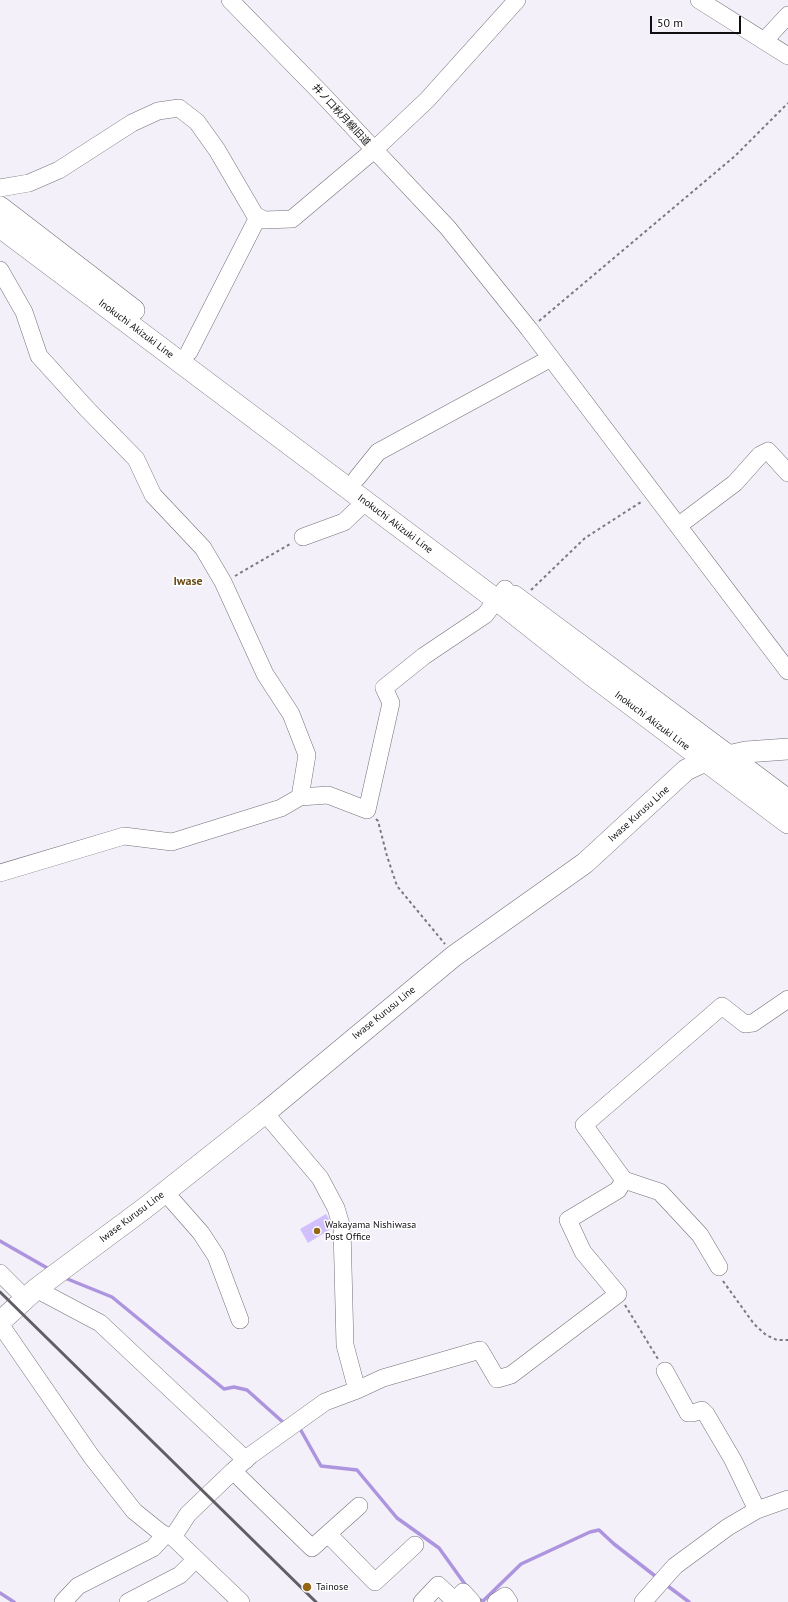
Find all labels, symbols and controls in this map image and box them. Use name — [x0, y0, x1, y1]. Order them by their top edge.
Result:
scale bar — [652, 8, 743, 34]
text: 50 m — [657, 15, 683, 30]
street label: 井ノ口秋月線旧道 — [309, 82, 373, 148]
street label: Inokuchi Akizuki Line — [96, 297, 176, 361]
street label: Inokuchi Akizuki Line — [355, 492, 435, 556]
district label: Iwase — [173, 575, 203, 589]
street label: Inokuchi Akizuki Line — [612, 689, 692, 753]
street label: Iwase Kurusu Line — [606, 783, 672, 845]
street label: Iwase Kurusu Line — [350, 984, 418, 1042]
street label: Iwase Kurusu Line — [97, 1189, 167, 1245]
place label: Wakayama Nishiwasa Post Office — [325, 1219, 416, 1242]
marker: Wakayama Nishiwasa Post Office — [312, 1226, 322, 1236]
marker: Tainose — [301, 1581, 313, 1593]
place label: Tainose — [316, 1581, 348, 1593]

